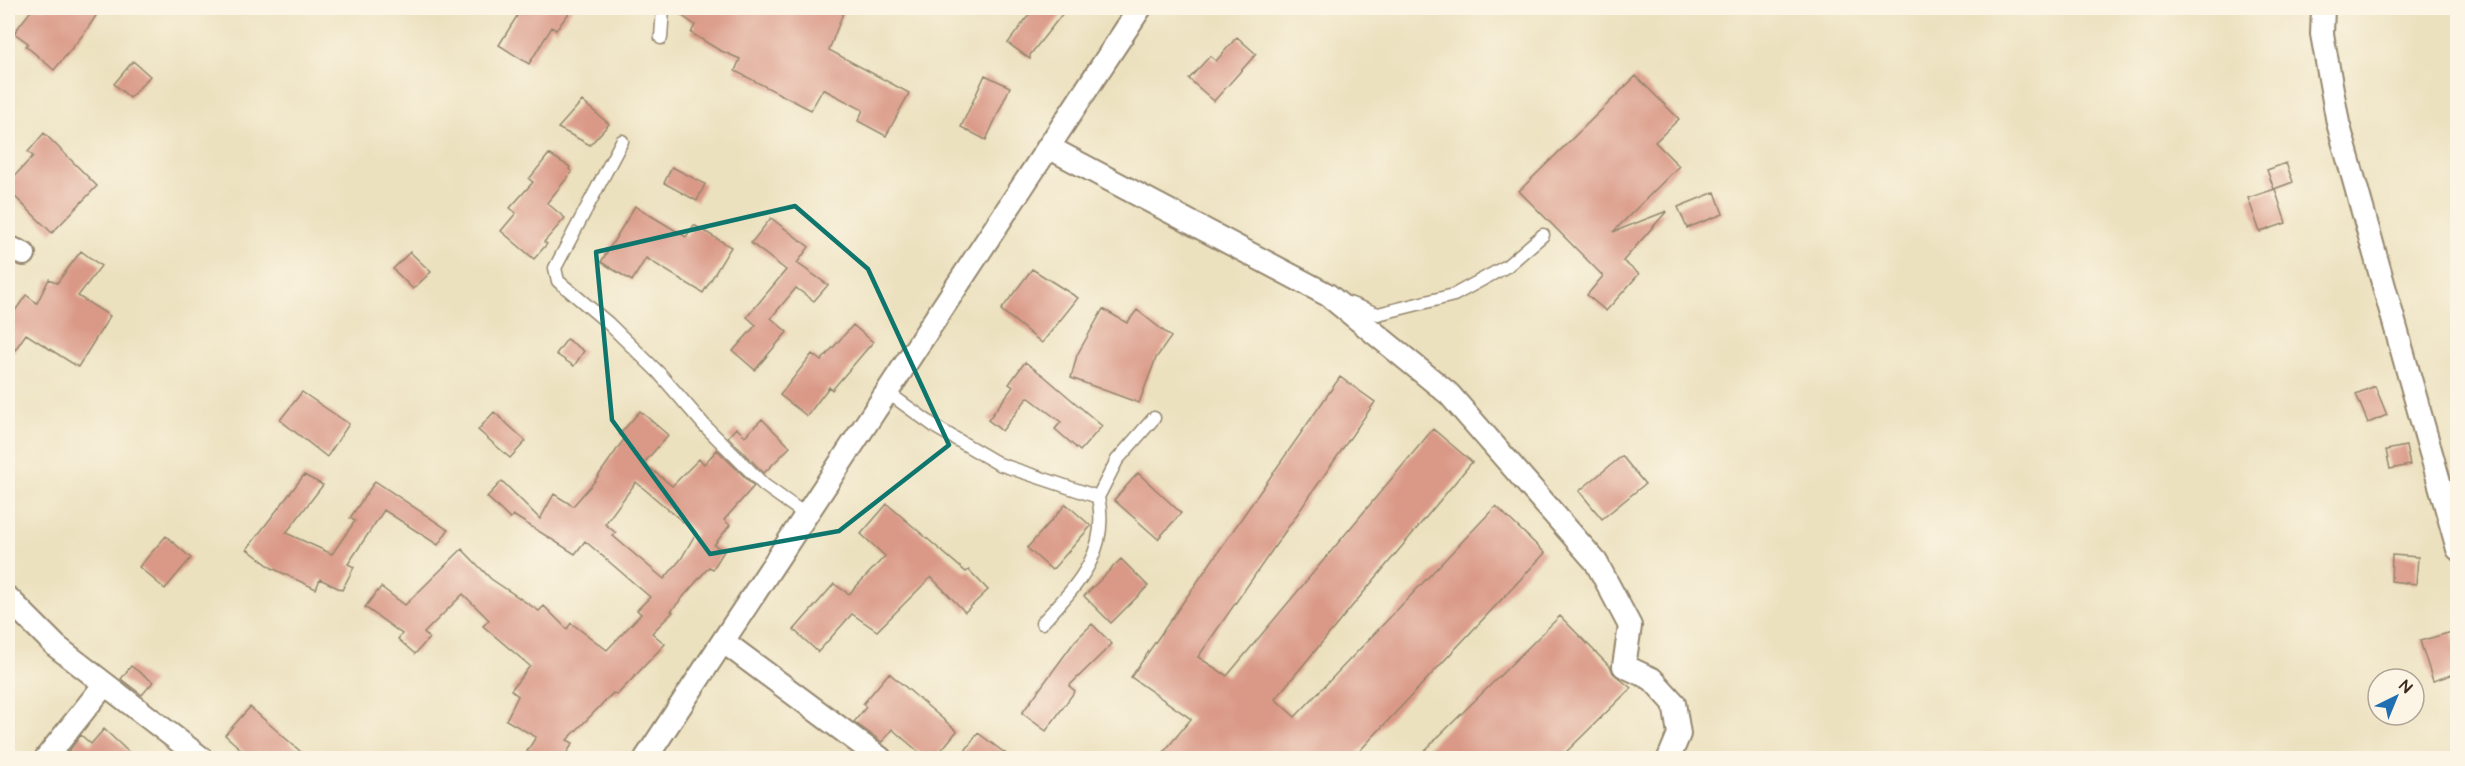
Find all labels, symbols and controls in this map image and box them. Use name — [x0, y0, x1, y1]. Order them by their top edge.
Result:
north arrow — [2366, 667, 2426, 727]
text: N — [2394, 675, 2417, 698]

